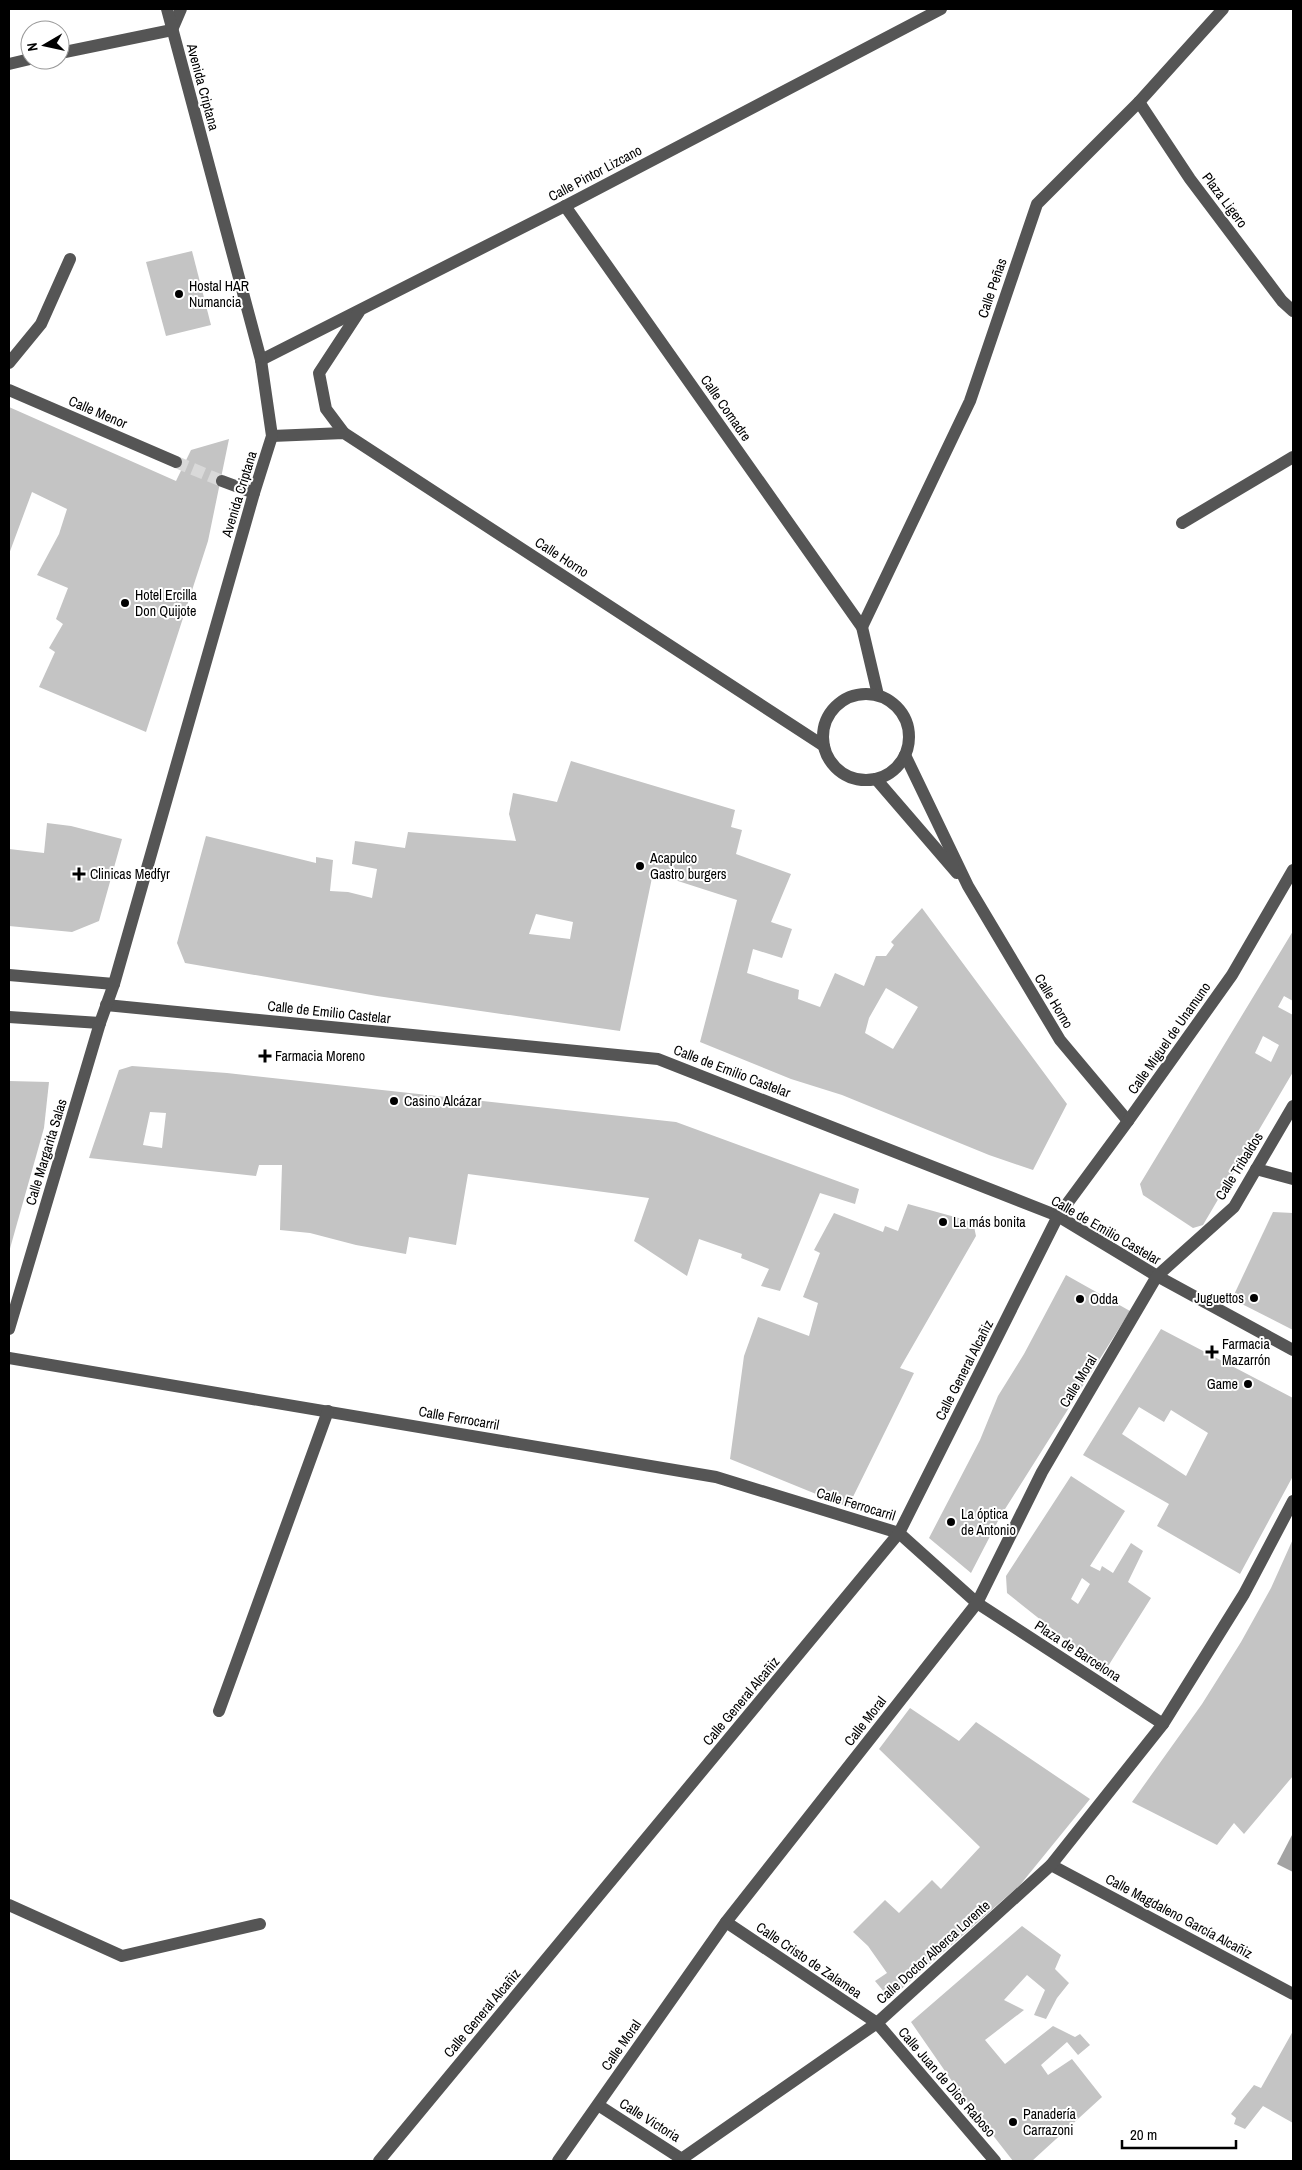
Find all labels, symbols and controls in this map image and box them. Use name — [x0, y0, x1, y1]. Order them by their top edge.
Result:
north arrow — [20, 20, 70, 70]
street label: Avenida Criptana — [183, 41, 223, 133]
text: N — [23, 42, 42, 53]
street label: Calle Pintor Lizcano — [545, 141, 645, 205]
street label: Plaza Ligero — [1198, 169, 1252, 231]
street label: Calle Peñas — [973, 256, 1011, 320]
place label: Hostal HAR Numancia — [189, 277, 249, 311]
marker: Hostal HAR Numancia — [173, 288, 185, 300]
street label: Calle Comadre — [697, 371, 755, 445]
street label: Calle Menor — [66, 392, 130, 432]
street label: Avenida Criptana — [217, 448, 261, 540]
street label: Calle Horno — [532, 533, 592, 581]
place label: Hotel Ercilla Don Quijote — [135, 586, 197, 620]
marker: Hotel Ercilla Don Quijote — [119, 597, 131, 609]
place label: Acapulco Gastro burgers — [649, 849, 727, 883]
marker: Acapulco Gastro burgers — [634, 860, 646, 872]
place label: Clinicas Medfyr — [90, 865, 170, 883]
marker: Clinicas Medfyr — [72, 867, 86, 881]
street label: Calle Horno — [1031, 970, 1077, 1032]
street label: Calle Miguel de Unamuno — [1124, 978, 1214, 1098]
street label: Calle de Emilio Castelar — [267, 997, 392, 1027]
street label: Calle de Emilio Castelar — [671, 1040, 793, 1102]
place label: Farmacia Moreno — [275, 1047, 365, 1065]
marker: Farmacia Moreno — [259, 1050, 271, 1062]
place label: Casino Alcázar — [404, 1092, 481, 1110]
marker: Casino Alcázar — [388, 1095, 400, 1107]
street label: Calle Margarita Salas — [21, 1096, 71, 1207]
street label: Calle Tribaldos — [1211, 1129, 1267, 1203]
street label: Calle de Emilio Castelar — [1048, 1191, 1164, 1269]
place label: La más bonita — [953, 1213, 1026, 1231]
marker: La más bonita — [937, 1216, 949, 1228]
place label: Juguettos — [1194, 1289, 1244, 1307]
place label: Odda — [1090, 1290, 1119, 1308]
marker: Juguettos — [1248, 1292, 1260, 1304]
marker: Odda — [1074, 1293, 1086, 1305]
street label: Calle General Alcañiz — [931, 1317, 997, 1423]
place label: Farmacia Mazarrón — [1222, 1335, 1271, 1369]
marker: Farmacia Mazarrón — [1206, 1346, 1218, 1358]
street label: Calle Moral — [1055, 1351, 1101, 1411]
place label: Game — [1207, 1375, 1238, 1393]
marker: Game — [1242, 1378, 1254, 1390]
street label: Calle Ferrocarril — [417, 1402, 501, 1434]
street label: Calle Ferrocarril — [814, 1483, 898, 1525]
place label: La óptica de Antonio — [961, 1505, 1016, 1539]
marker: La óptica de Antonio — [945, 1516, 957, 1528]
street label: Plaza de Barcelona — [1031, 1616, 1125, 1686]
street label: Calle General Alcañiz — [699, 1653, 784, 1749]
street label: Calle Moral — [840, 1693, 890, 1749]
street label: Calle Magdaleno García Alcañiz — [1102, 1870, 1256, 1963]
street label: Calle Doctor Alberca Lorente — [872, 1896, 994, 2008]
street label: Calle Cristo de Zalamea — [753, 1918, 866, 2002]
street label: Calle General Alcañiz — [440, 1965, 525, 2061]
street label: Calle Moral — [597, 2016, 645, 2074]
street label: Calle Juan de Dios Raboso — [894, 2023, 1000, 2141]
street label: Calle Victoria — [616, 2094, 684, 2146]
place label: Panadería Carrazoni — [1023, 2105, 1077, 2139]
marker: Panadería Carrazoni — [1007, 2116, 1019, 2128]
scale bar — [1122, 2118, 1236, 2150]
text: 20 m — [1130, 2124, 1157, 2145]

